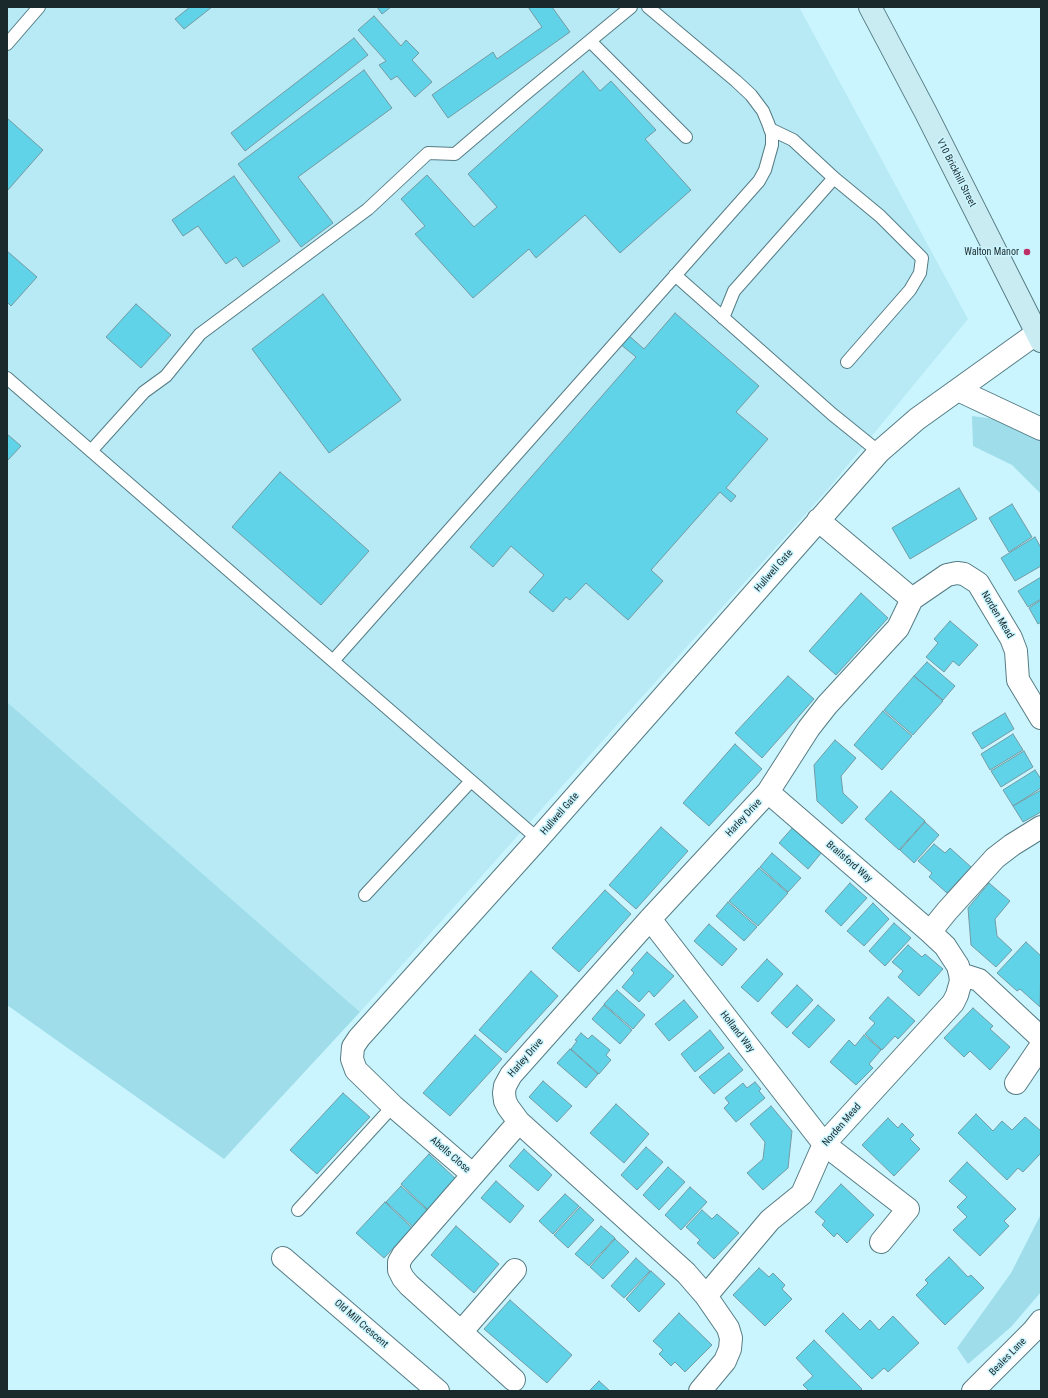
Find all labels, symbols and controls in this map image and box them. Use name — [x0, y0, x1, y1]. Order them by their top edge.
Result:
street label: V10 Brickhill Street — [934, 137, 978, 209]
place label: Walton Manor — [964, 246, 1019, 258]
marker: Walton Manor — [1022, 247, 1032, 257]
street label: Hullwell Gate — [752, 547, 796, 595]
street label: Norden Mead — [978, 589, 1016, 641]
street label: Hullwell Gate — [538, 790, 582, 838]
street label: Harley Drive — [723, 797, 765, 839]
street label: Brailsford Way — [824, 839, 874, 885]
street label: Holland Way — [717, 1009, 757, 1055]
street label: Harley Drive — [506, 1036, 546, 1080]
street label: Norden Mead — [820, 1101, 864, 1149]
street label: Abells Close — [428, 1134, 472, 1176]
street label: Old Mill Crescent — [332, 1297, 390, 1351]
street label: Beales Lane — [987, 1336, 1029, 1378]

